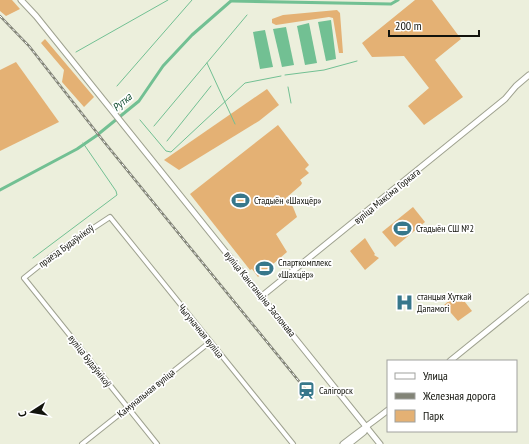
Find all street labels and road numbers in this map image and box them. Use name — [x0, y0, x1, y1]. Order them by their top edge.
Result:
street label: вуліца Максіма Горкага — [351, 165, 423, 227]
street label: праезд Будаўнікоў — [36, 221, 96, 270]
street label: вуліца Канстанціна Заслонава — [221, 249, 299, 339]
street label: Чыгуначная вуліца — [175, 301, 227, 361]
street label: вуліца Будаўнікоў — [65, 332, 115, 390]
street label: Камунальная вуліца — [114, 366, 178, 420]

